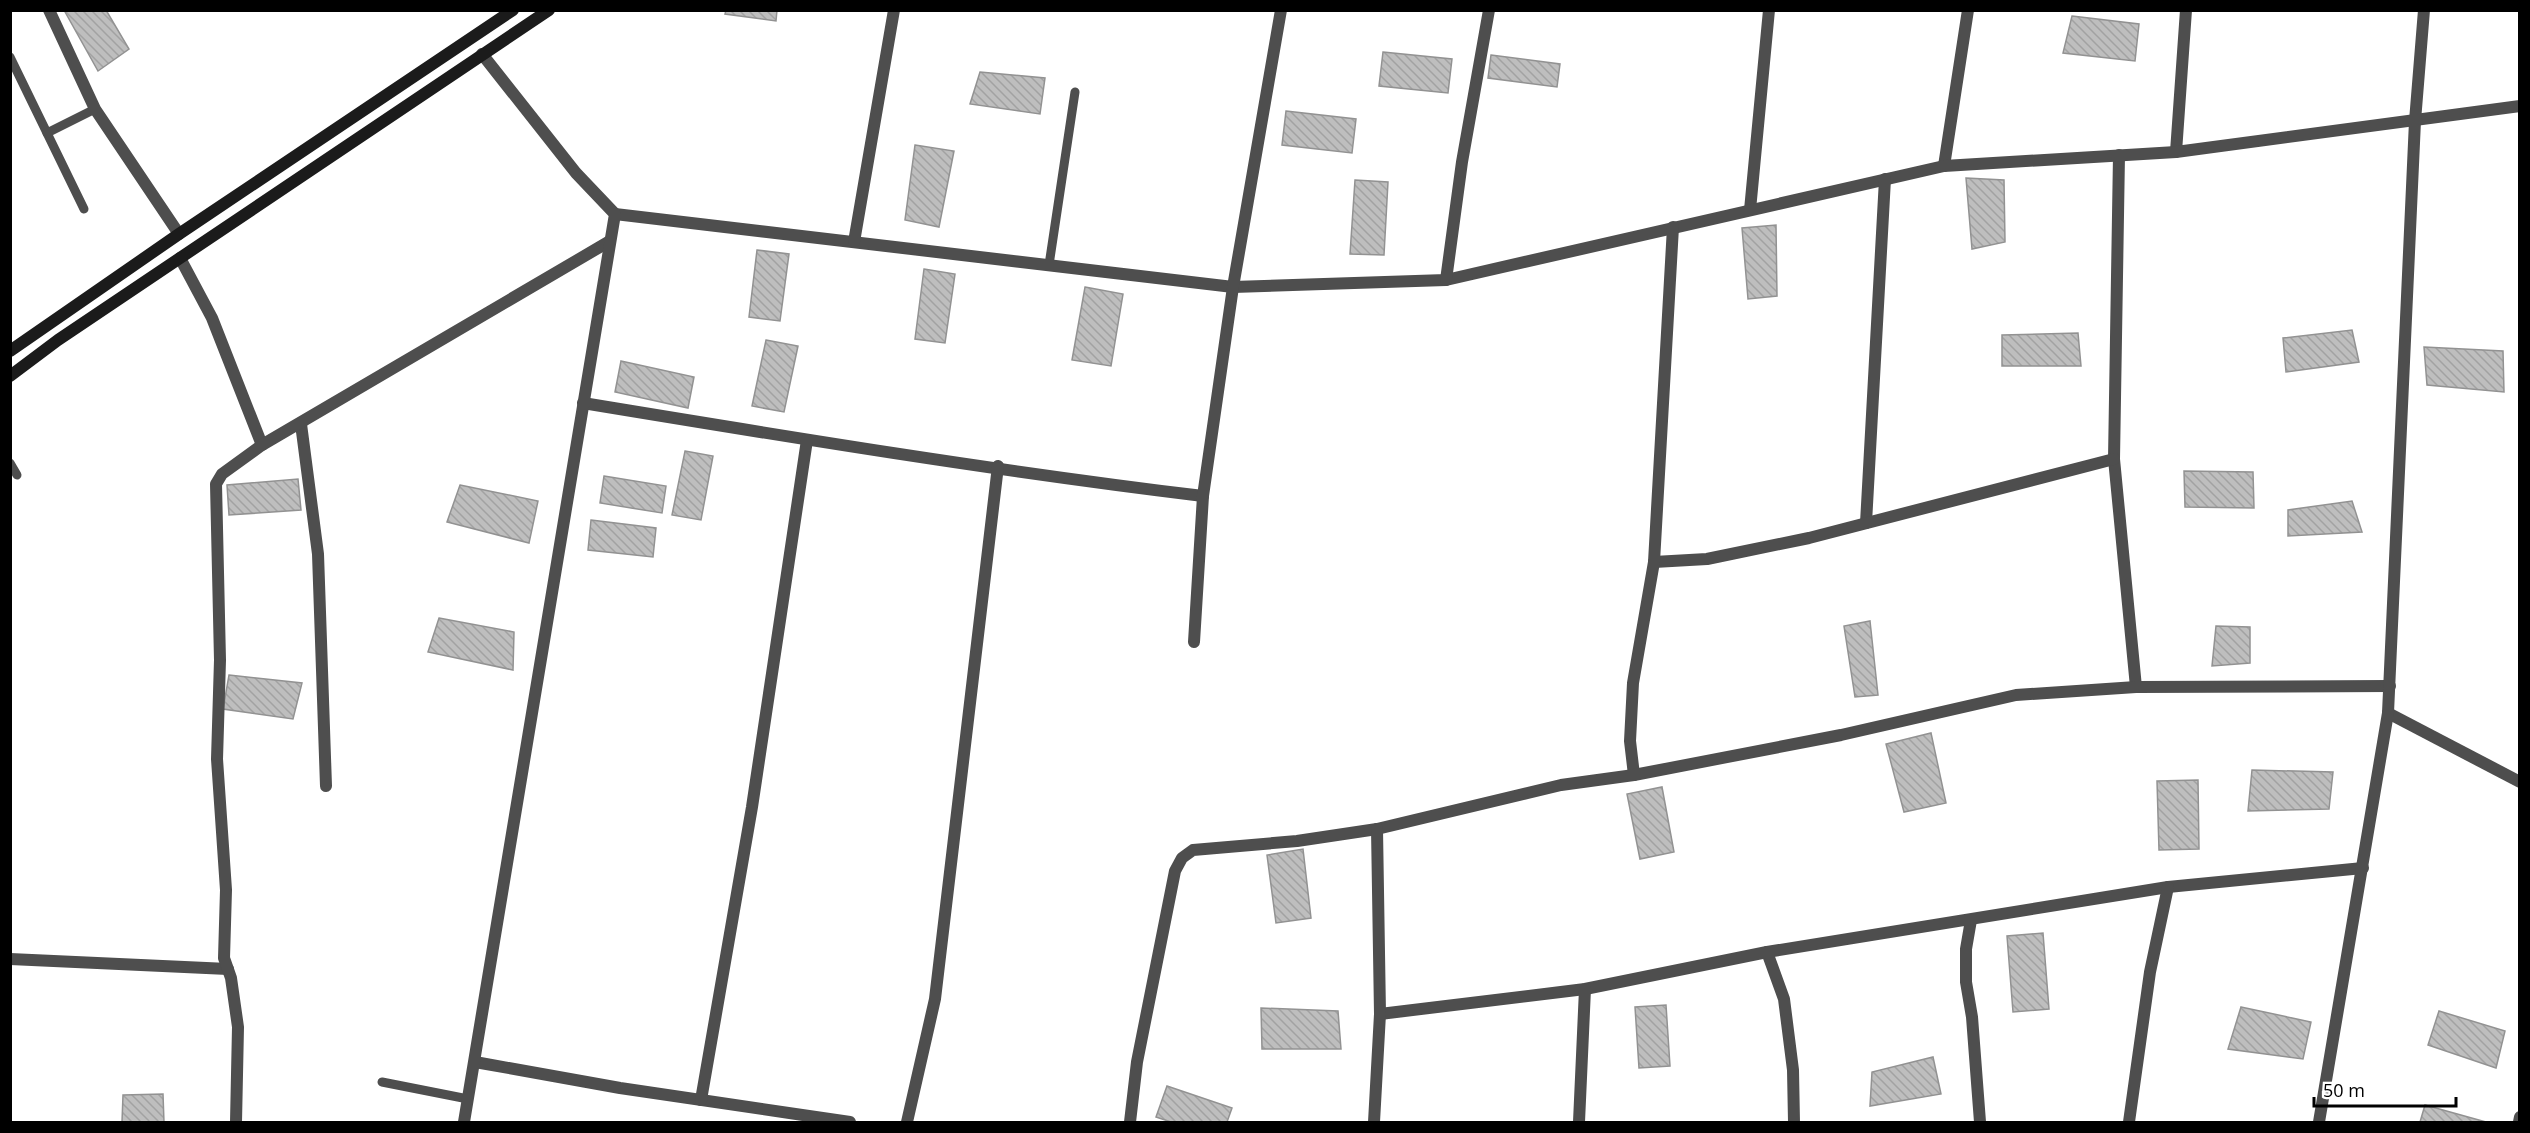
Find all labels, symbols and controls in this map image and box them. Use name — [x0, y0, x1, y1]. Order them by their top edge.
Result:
scale bar — [2314, 1070, 2456, 1108]
text: 50 m — [2323, 1078, 2365, 1102]

